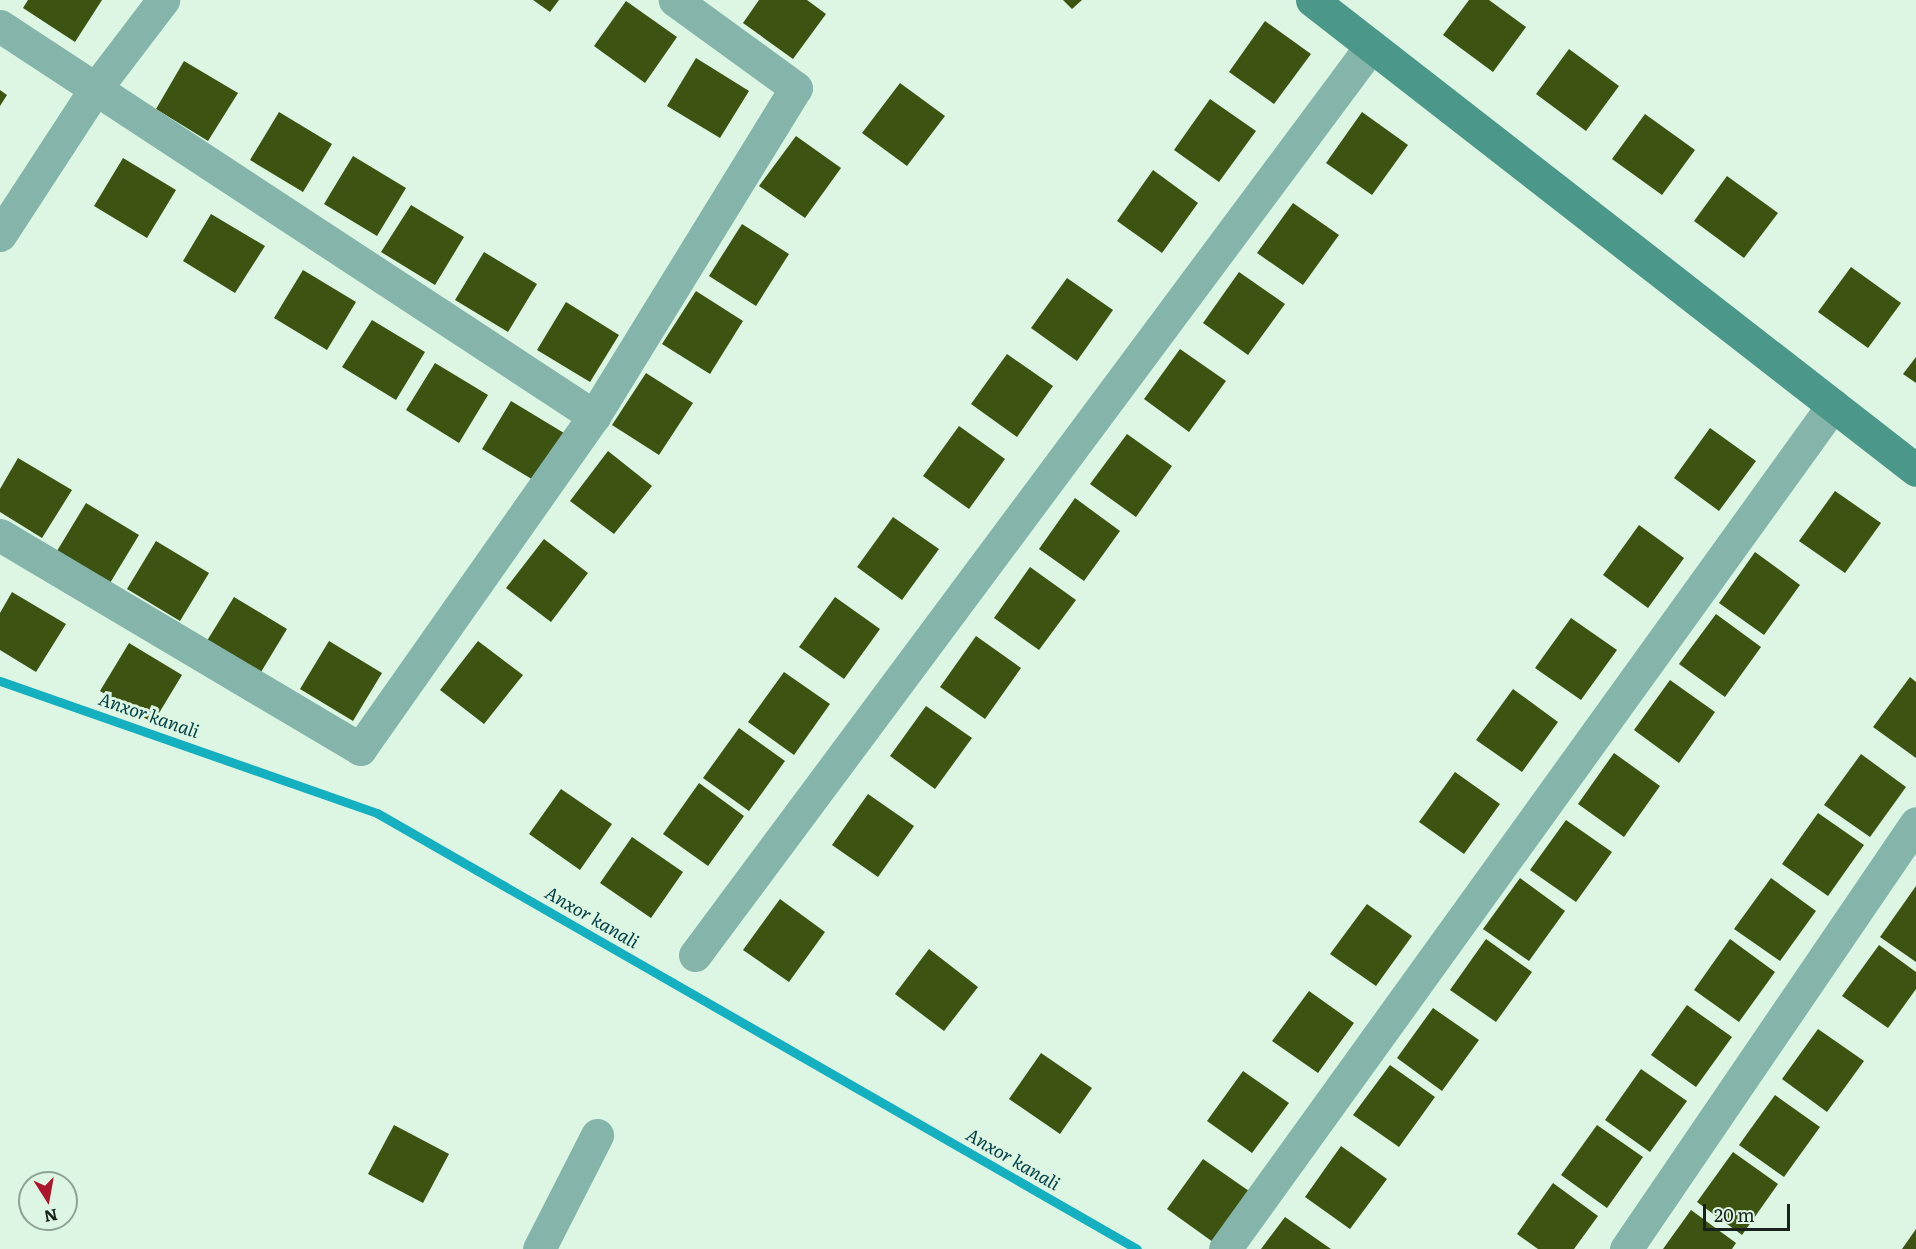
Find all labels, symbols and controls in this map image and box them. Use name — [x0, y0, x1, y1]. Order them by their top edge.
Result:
water label: Anxor kanali — [96, 688, 202, 742]
water label: Anxor kanali — [541, 881, 643, 953]
water label: Anxor kanali — [962, 1123, 1064, 1195]
north arrow — [18, 1171, 78, 1231]
scale bar — [1706, 1192, 1793, 1230]
text: 20 m — [1714, 1201, 1755, 1228]
text: N — [42, 1204, 60, 1230]

